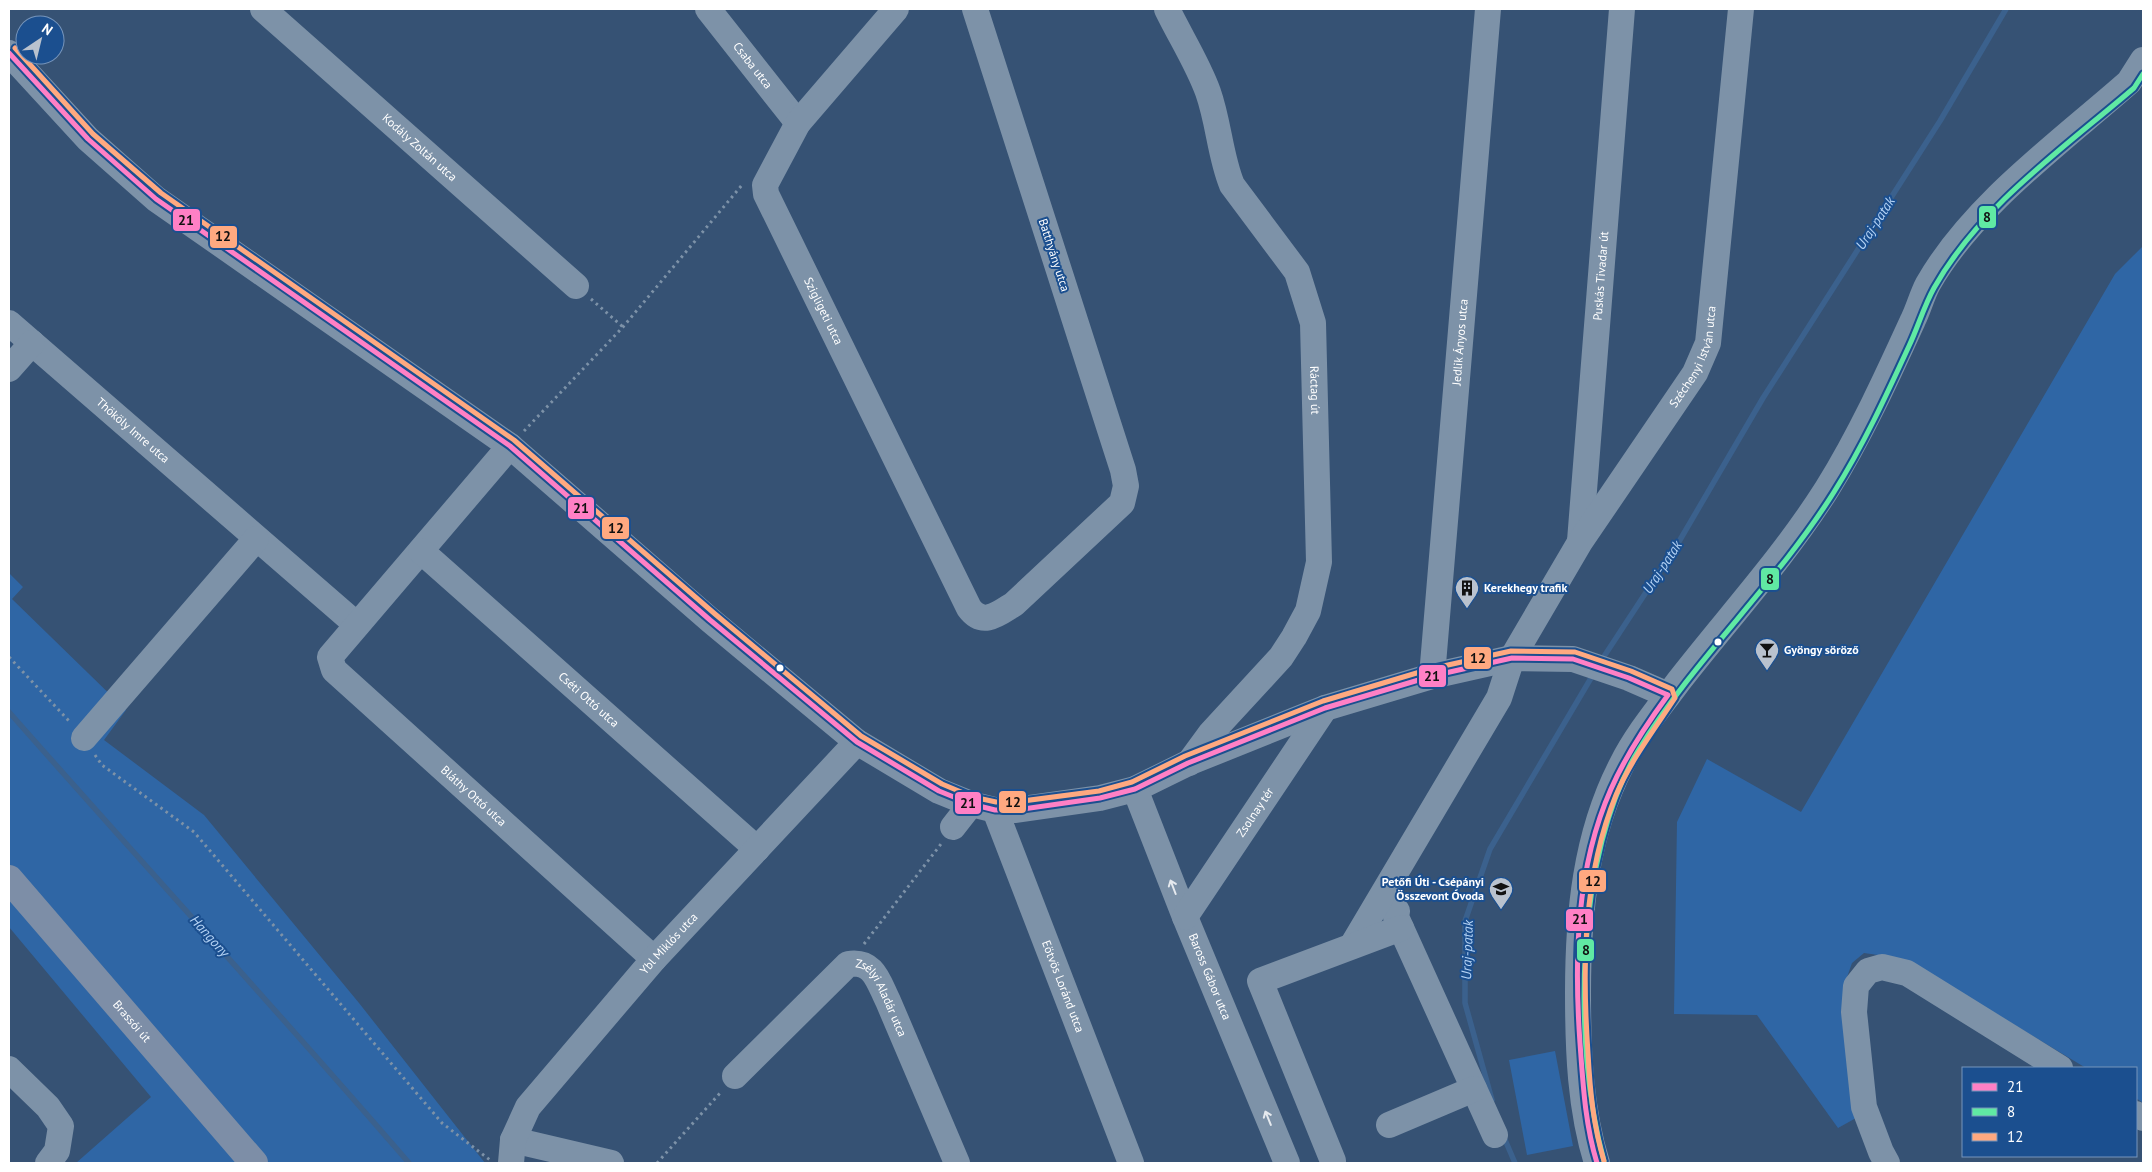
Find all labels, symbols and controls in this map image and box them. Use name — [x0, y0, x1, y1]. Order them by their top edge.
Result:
north arrow — [15, 15, 65, 65]
text: N — [39, 19, 56, 39]
street label: Csaba utca — [730, 39, 776, 92]
street label: Kodály Zoltán utca — [379, 110, 460, 184]
water label: Uraj-patak — [1851, 192, 1899, 253]
line badge: 8 — [1978, 205, 1997, 229]
line badge: 21 — [172, 208, 201, 232]
text: 8 — [1983, 208, 1991, 226]
text: 21 — [178, 211, 194, 229]
street label: Batthyány utca — [1036, 216, 1073, 293]
line badge: 12 — [209, 225, 238, 249]
text: 12 — [215, 227, 231, 245]
street label: Puskás Tivadar út — [1589, 231, 1611, 321]
street label: Szigligeti utca — [801, 275, 847, 347]
street label: Jedlik Ányos utca — [1448, 298, 1471, 387]
street label: Széchenyi István utca — [1666, 305, 1719, 410]
street label: Ráctag út — [1307, 366, 1323, 415]
street label: Thököly Imre utca — [93, 394, 173, 466]
line badge: 21 — [567, 496, 595, 520]
text: 21 — [573, 499, 589, 517]
line badge: 12 — [601, 516, 630, 540]
text: 12 — [608, 519, 624, 537]
water label: Uraj-patak — [1638, 536, 1686, 597]
line badge: 8 — [1760, 567, 1780, 591]
text: 8 — [1766, 570, 1774, 588]
building icon: Kerekhegy trafik — [1454, 575, 1480, 609]
place label: Kerekhegy trafik — [1484, 580, 1567, 595]
unlabelled marker — [1713, 637, 1723, 647]
bar icon: Gyöngy söröző — [1754, 637, 1780, 671]
place label: Gyöngy söröző — [1784, 642, 1859, 657]
line badge: 12 — [1463, 646, 1492, 670]
text: 12 — [1470, 649, 1486, 667]
unlabelled marker — [775, 663, 785, 673]
line badge: 21 — [1418, 664, 1447, 688]
text: 21 — [1424, 667, 1440, 685]
street label: Cséti Ottó utca — [556, 668, 622, 730]
street label: Bláthy Ottó utca — [438, 762, 510, 829]
street label: Zsolnay tér — [1233, 784, 1277, 840]
line badge: 12 — [998, 790, 1027, 814]
line badge: 21 — [954, 791, 982, 815]
text: 12 — [1005, 793, 1021, 811]
text: 21 — [960, 794, 976, 812]
line badge: 12 — [1578, 869, 1607, 893]
text: 12 — [1585, 872, 1601, 890]
place label: Petőfi Úti - Csépányi Összevont Óvoda — [1382, 874, 1484, 903]
school or university icon: Petőfi Úti - Csépányi Összevont Óvoda — [1488, 876, 1514, 910]
one-way arrow — [1168, 880, 1178, 895]
line badge: 21 — [1565, 908, 1594, 932]
street label: Ybl Miklós utca — [636, 909, 700, 977]
text: 21 — [1572, 910, 1588, 928]
water label: Hangony — [186, 911, 234, 961]
water label: Uraj-patak — [1457, 919, 1477, 980]
street label: Baross Gábor utca — [1186, 931, 1235, 1022]
street label: Eötvös Loránd utca — [1039, 938, 1088, 1034]
line badge: 8 — [1576, 938, 1595, 962]
text: 8 — [1582, 941, 1590, 959]
street label: Zsélyi Aladár utca — [855, 955, 910, 1039]
street label: Brassói út — [110, 997, 154, 1045]
legend — [1962, 1067, 2137, 1157]
text: 21 — [2007, 1077, 2023, 1096]
text: 8 — [2007, 1102, 2015, 1121]
one-way arrow — [1263, 1111, 1273, 1126]
text: 12 — [2007, 1127, 2023, 1146]

